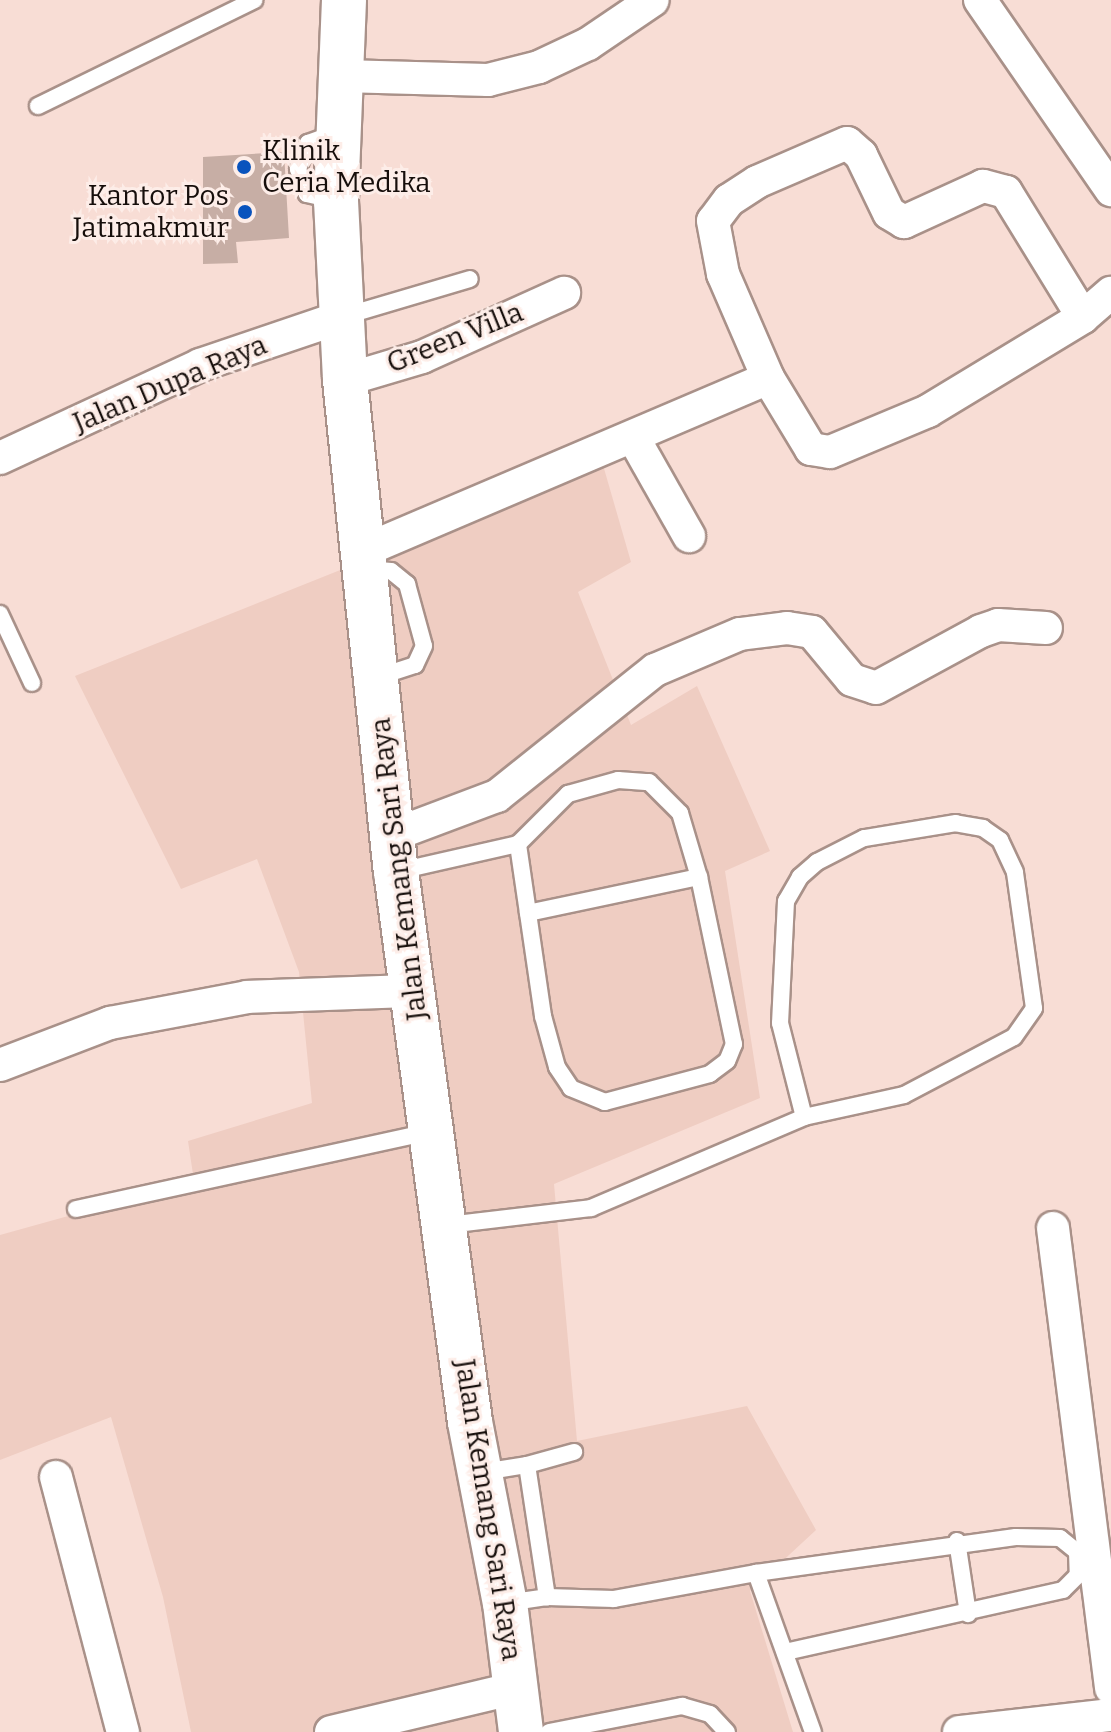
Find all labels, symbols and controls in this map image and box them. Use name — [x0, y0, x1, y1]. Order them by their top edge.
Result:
place label: Klinik Ceria Medika — [262, 134, 431, 200]
marker: Klinik Ceria Medika — [233, 156, 255, 178]
place label: Kantor Pos Jatimakmur — [73, 179, 229, 245]
marker: Kantor Pos Jatimakmur — [236, 203, 254, 221]
street label: Green Villa — [382, 295, 528, 381]
street label: Jalan Dupa Raya — [68, 328, 272, 440]
street label: Jalan Kemang Sari Raya — [364, 716, 434, 1022]
street label: Jalan Kemang Sari Raya — [448, 1357, 528, 1663]

